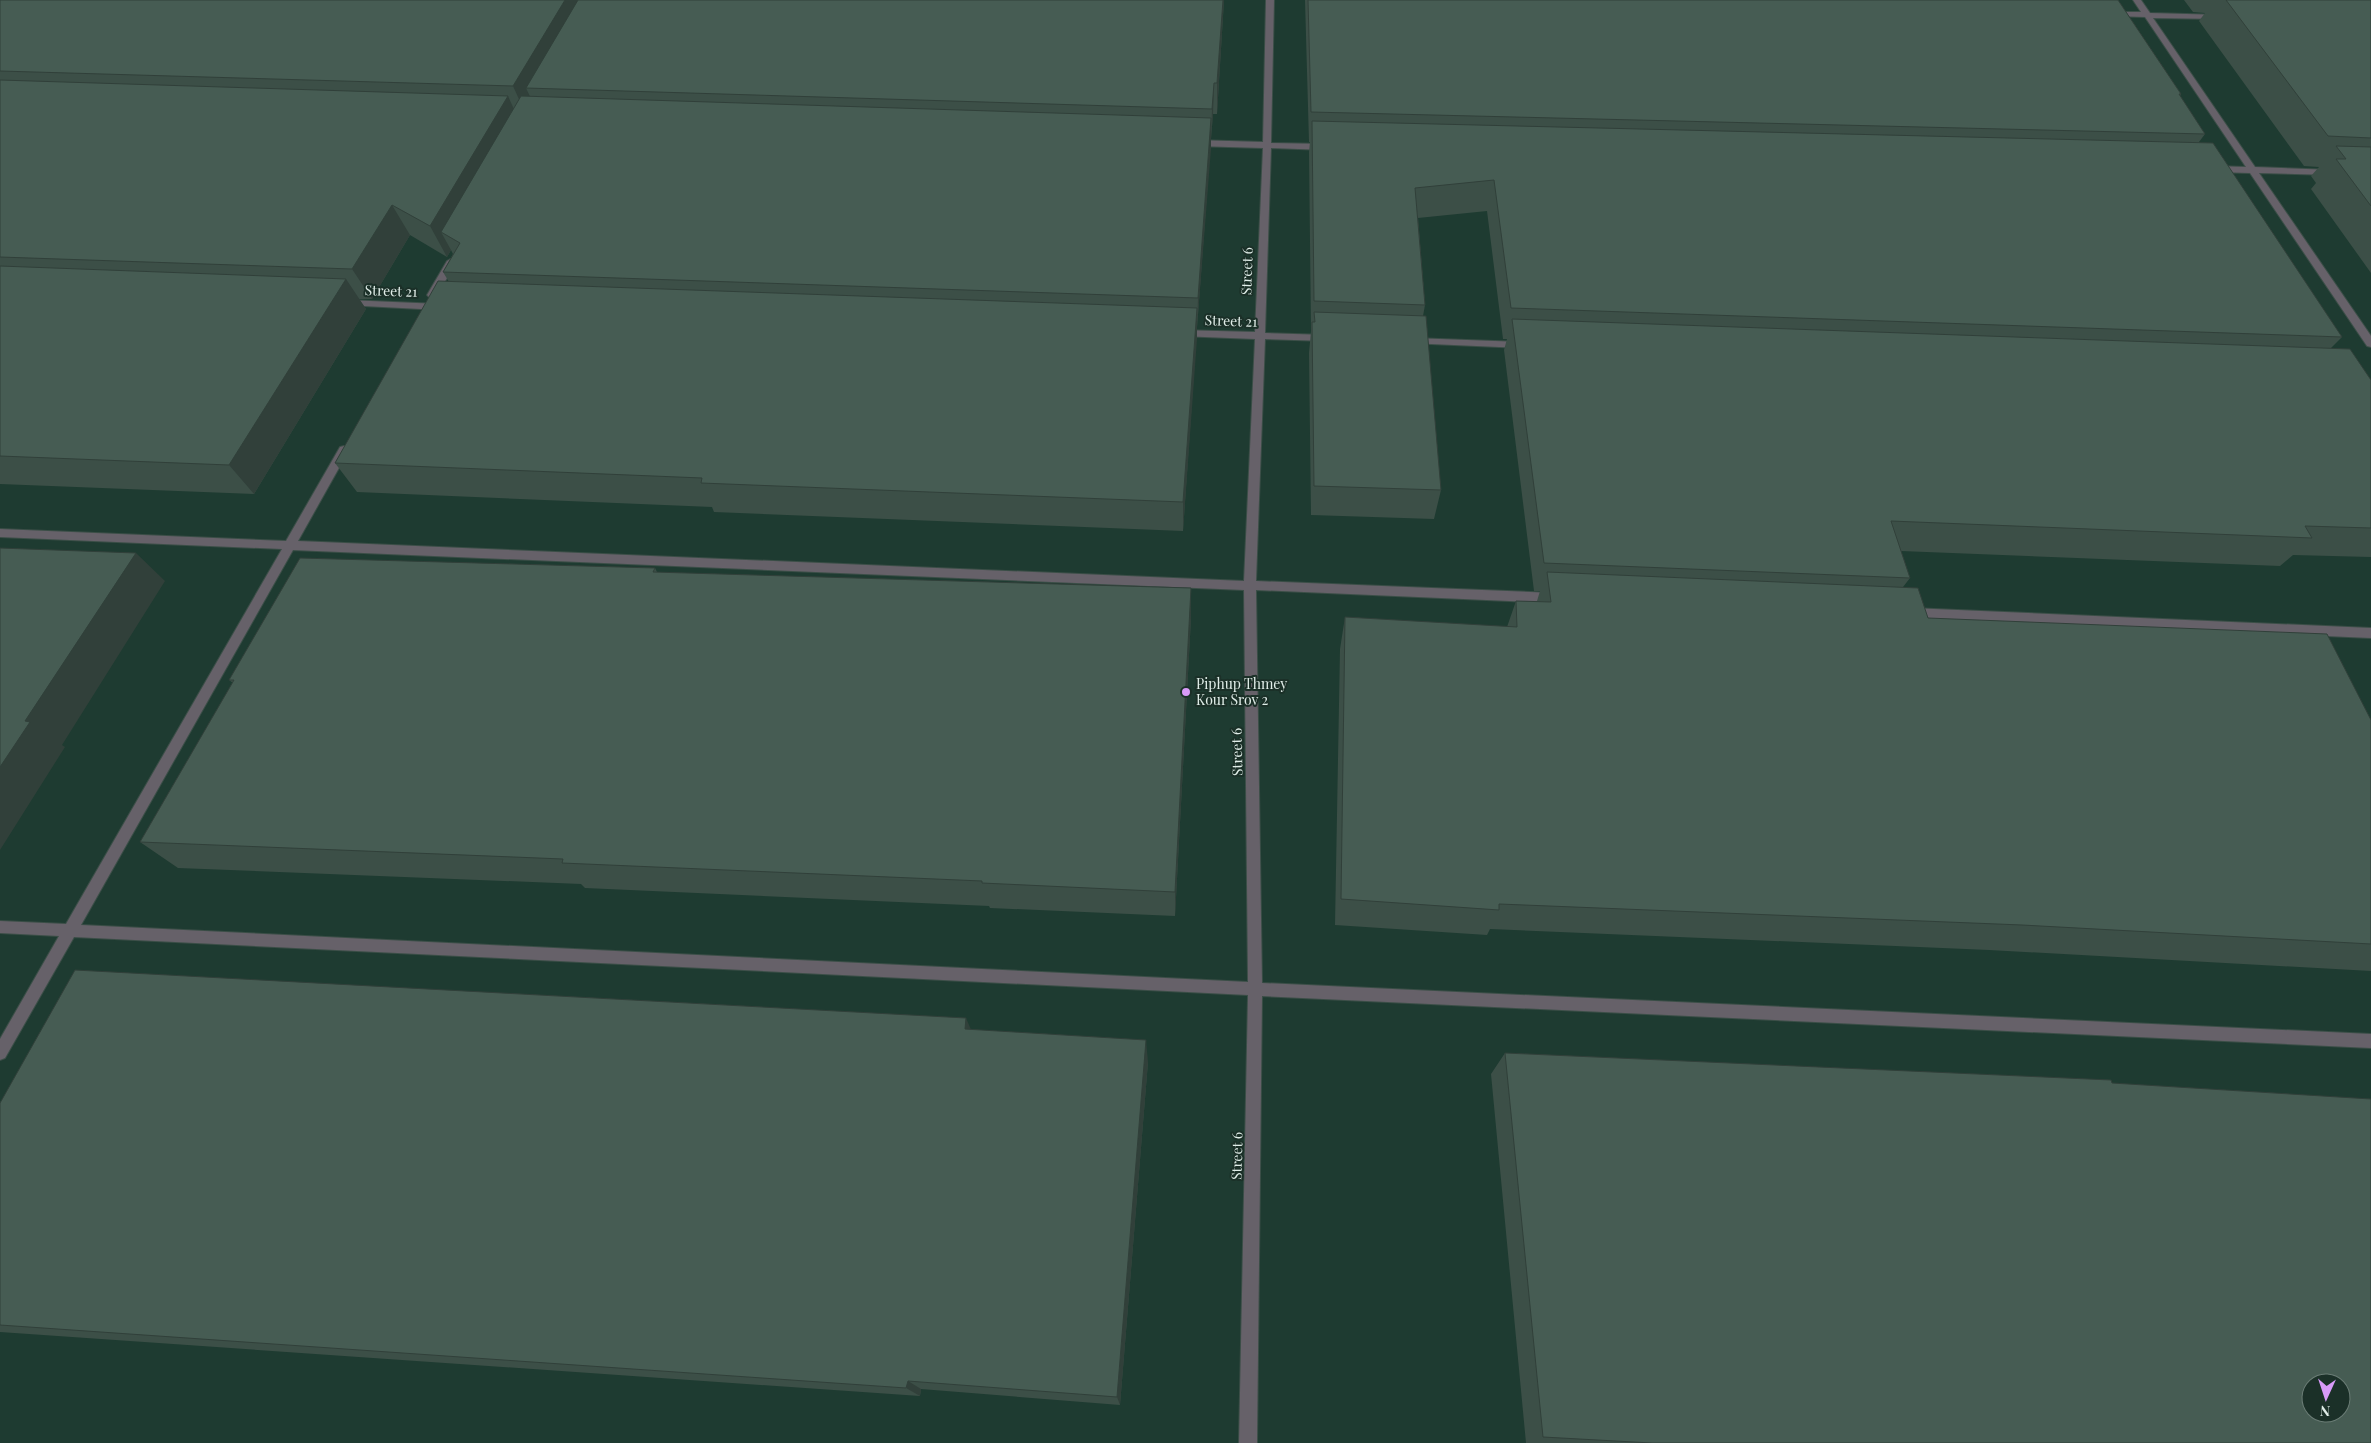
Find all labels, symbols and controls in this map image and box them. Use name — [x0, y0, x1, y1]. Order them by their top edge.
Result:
street label: Street 6 — [1236, 247, 1257, 295]
street label: Street 21 — [364, 280, 418, 301]
street label: Street 21 — [1204, 310, 1258, 331]
place label: Piphup Thmey Kour Srov 2 — [1196, 674, 1287, 709]
marker: Piphup Thmey Kour Srov 2 — [1180, 686, 1192, 698]
street label: Street 6 — [1227, 728, 1246, 776]
street label: Street 6 — [1227, 1132, 1246, 1180]
north arrow — [2301, 1373, 2351, 1423]
text: N — [2320, 1402, 2331, 1421]

